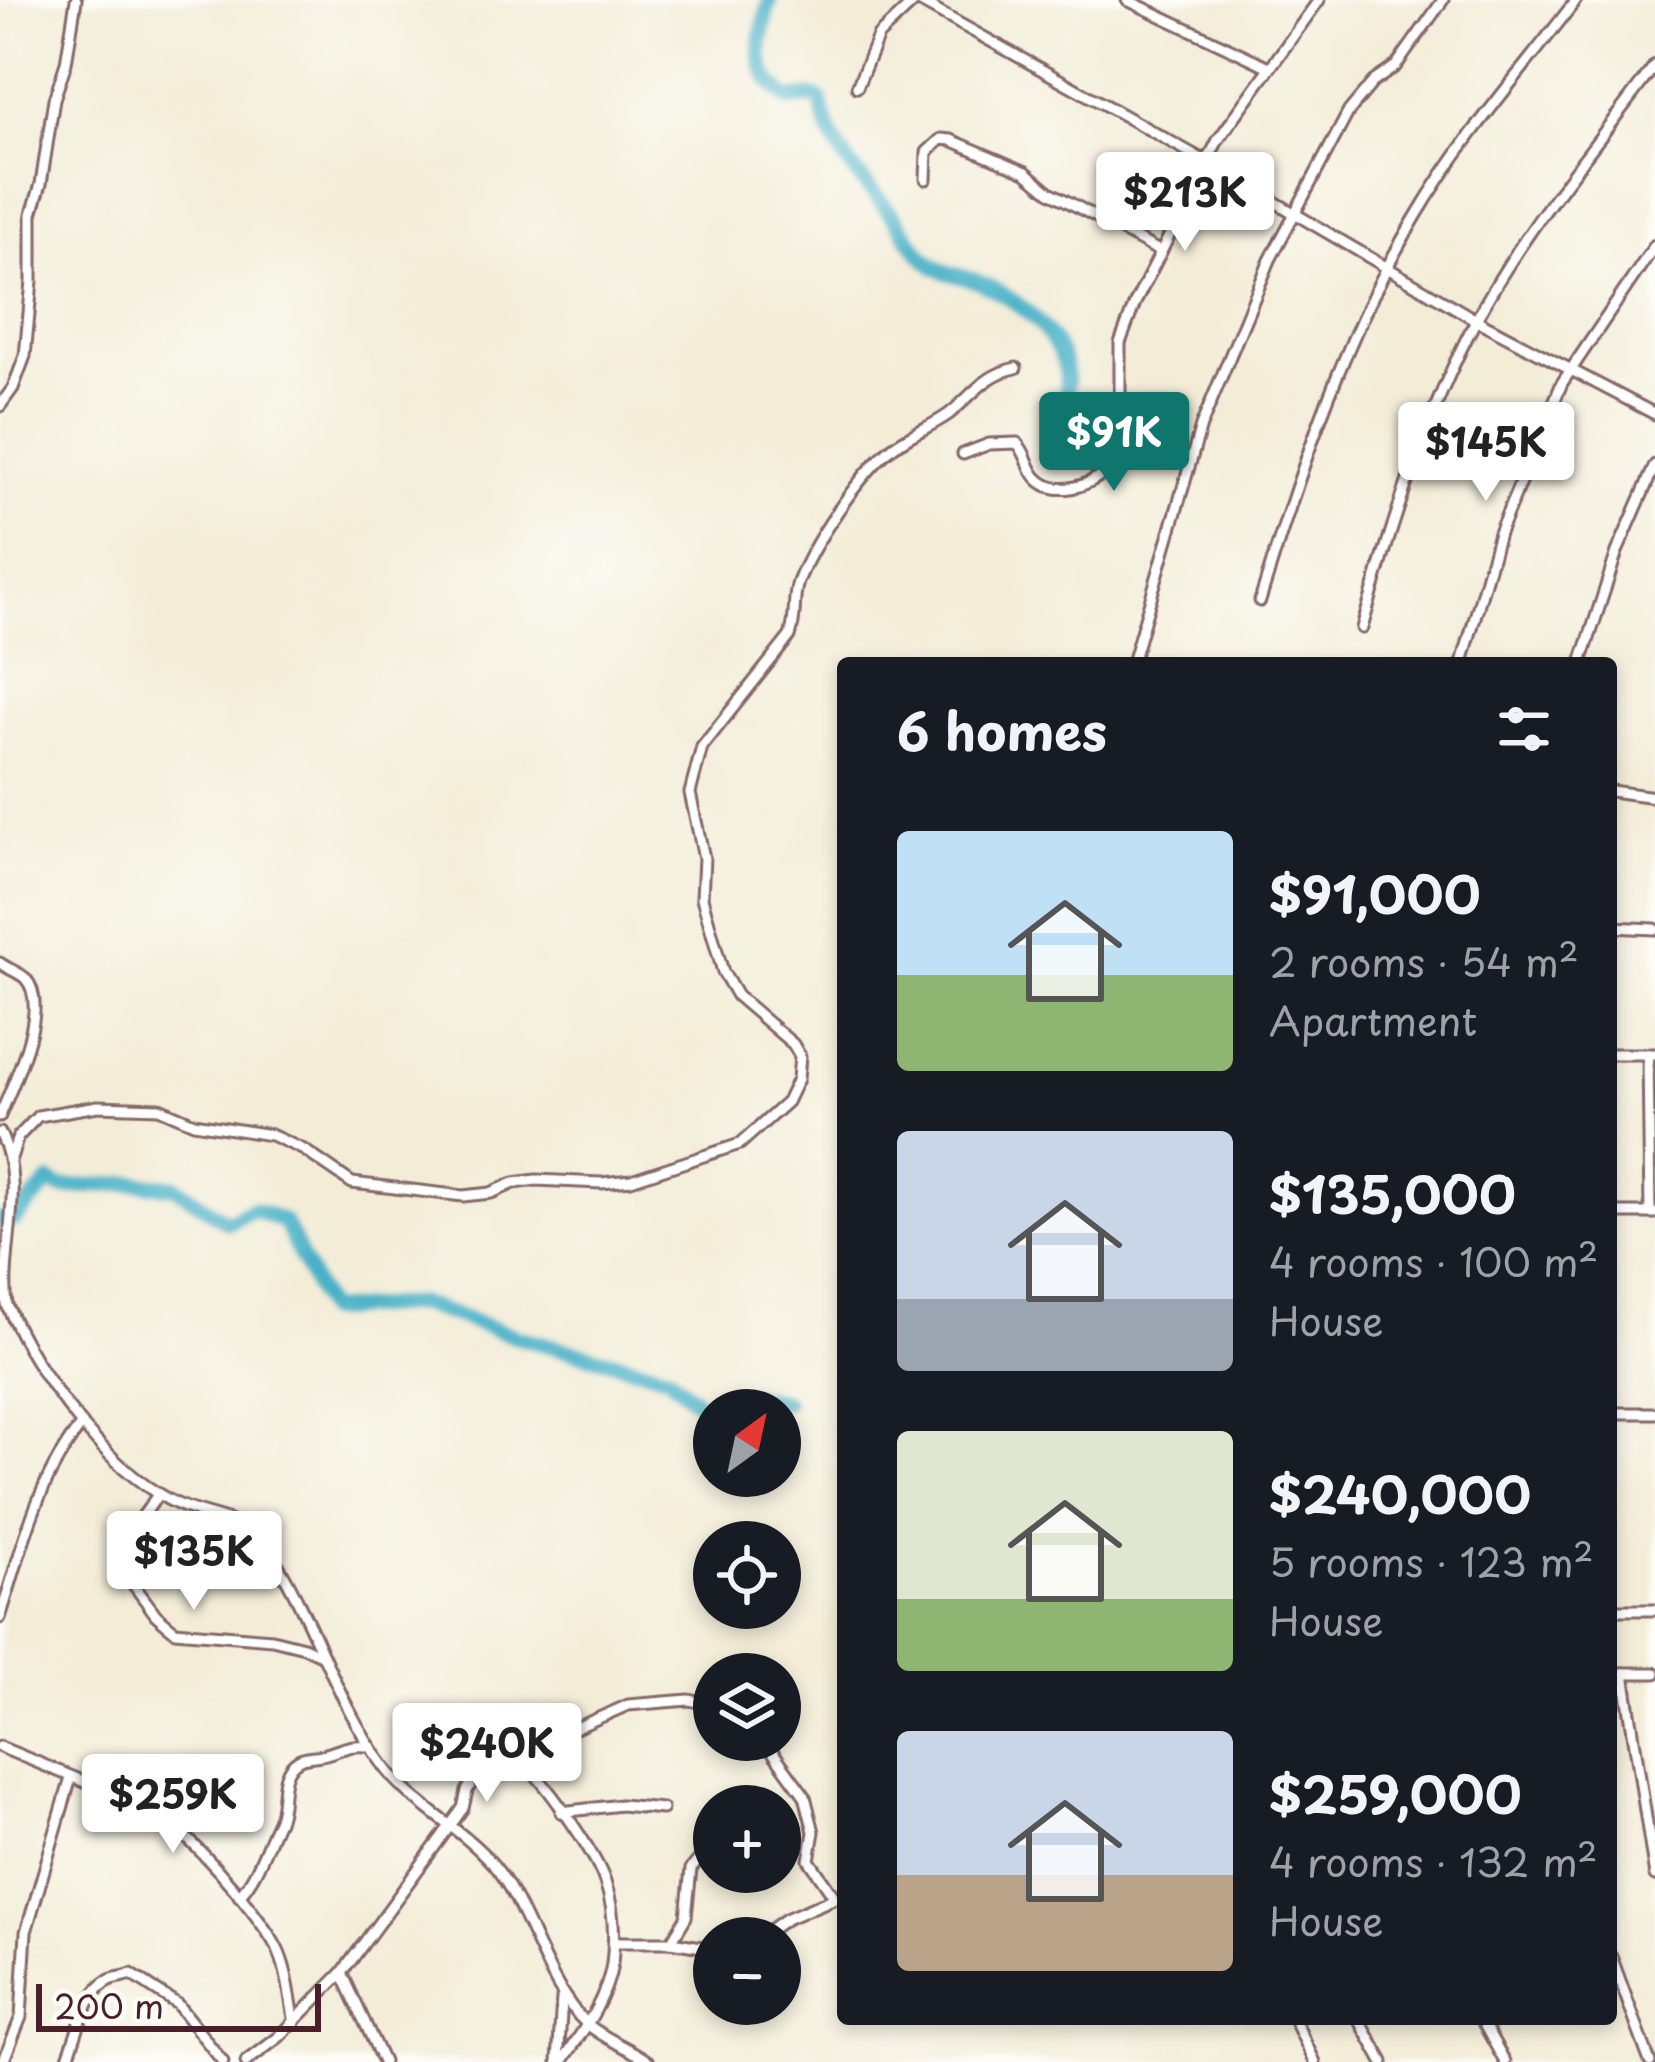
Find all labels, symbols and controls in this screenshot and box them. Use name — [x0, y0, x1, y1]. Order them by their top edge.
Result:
pin: $213K — [1101, 152, 1269, 254]
text: $213K — [1123, 161, 1247, 220]
pin: $91K — [1043, 392, 1185, 494]
text: $91K — [1066, 401, 1162, 460]
pin: $145K — [1402, 402, 1570, 504]
text: $145K — [1425, 411, 1547, 470]
text: 6 homes — [897, 691, 1107, 768]
icon: filters — [1491, 696, 1557, 762]
text: $91,000 — [1269, 854, 1481, 931]
icon: home — [993, 879, 1137, 1023]
text: 2 rooms · 54 m² — [1269, 931, 1579, 990]
text: Apartment — [1269, 990, 1477, 1049]
text: $135,000 — [1269, 1154, 1516, 1231]
icon: home — [993, 1179, 1137, 1323]
text: 4 rooms · 100 m² — [1269, 1231, 1598, 1290]
text: House — [1269, 1290, 1383, 1349]
north arrow — [693, 1389, 801, 1497]
map controls — [693, 1389, 801, 2025]
text: $240,000 — [1269, 1454, 1531, 1531]
icon: home — [993, 1479, 1137, 1623]
pin: $135K — [110, 1511, 278, 1613]
text: $135K — [134, 1520, 254, 1579]
button: locate — [693, 1521, 801, 1629]
text: 5 rooms · 123 m² — [1269, 1531, 1594, 1590]
text: House — [1269, 1590, 1383, 1649]
button: layers — [693, 1653, 801, 1761]
pin: $240K — [403, 1703, 571, 1805]
text: $240K — [419, 1712, 555, 1771]
pin: $259K — [89, 1754, 257, 1856]
text: $259,000 — [1269, 1754, 1522, 1831]
text: $259K — [109, 1763, 237, 1822]
icon: home — [993, 1779, 1137, 1923]
button: + — [693, 1785, 801, 1893]
text: 4 rooms · 132 m² — [1269, 1831, 1598, 1890]
text: House — [1269, 1890, 1383, 1949]
button: − — [693, 1917, 801, 2025]
scale bar — [36, 1978, 321, 2031]
text: 200 m — [54, 1980, 164, 2030]

